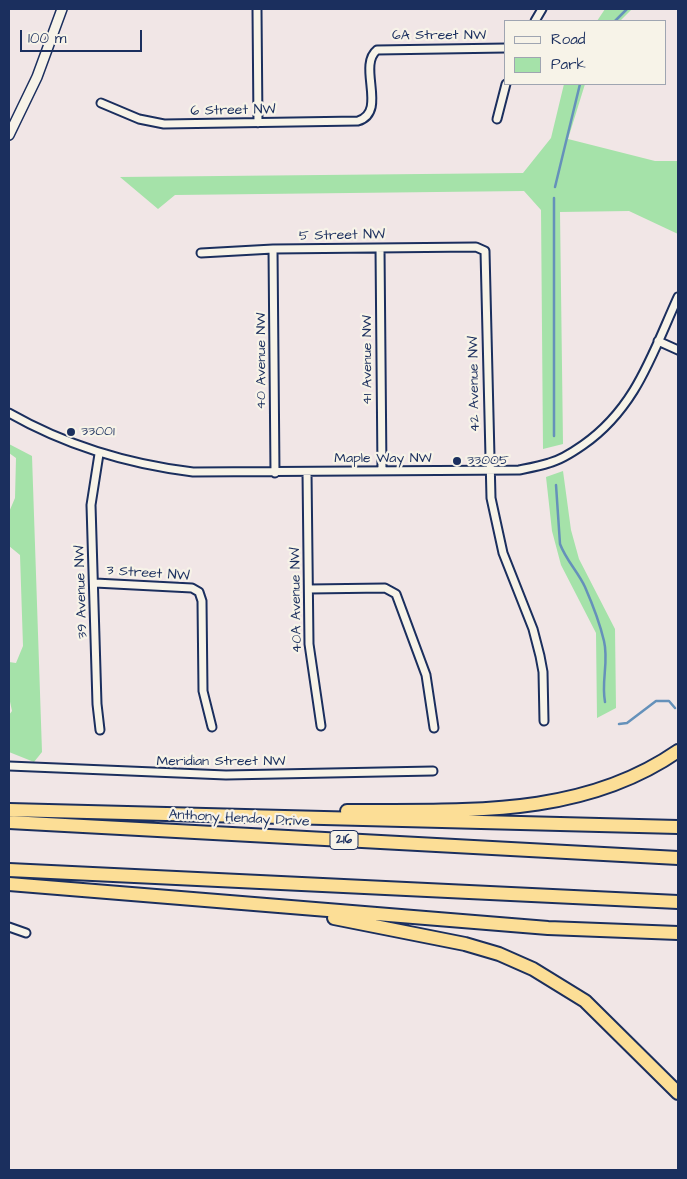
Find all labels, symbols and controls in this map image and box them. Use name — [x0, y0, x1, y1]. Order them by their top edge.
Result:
scale bar — [22, 20, 145, 52]
legend — [504, 20, 667, 85]
text: 100 m — [28, 28, 67, 49]
street label: 6A Street NW — [392, 28, 486, 44]
text: Road — [551, 29, 585, 50]
text: Park — [551, 54, 586, 75]
street label: 6 Street NW — [190, 102, 276, 120]
street label: 5 Street NW — [299, 227, 385, 245]
street label: 40 Avenue NW — [254, 312, 270, 410]
street label: 41 Avenue NW — [360, 315, 376, 405]
street label: 42 Avenue NW — [466, 336, 484, 432]
place label: 33001 — [81, 424, 115, 440]
marker: 33001 — [65, 426, 77, 438]
street label: Maple Way NW — [334, 451, 432, 467]
place label: 33005 — [467, 453, 509, 469]
marker: 33005 — [451, 455, 463, 467]
street label: 39 Avenue NW — [72, 545, 92, 639]
street label: 40A Avenue NW — [288, 547, 306, 653]
street label: 3 Street NW — [106, 563, 190, 585]
street label: Meridian Street NW — [157, 754, 285, 770]
street label: Anthony Henday Drive — [168, 807, 310, 831]
road number: 216 — [330, 830, 358, 850]

